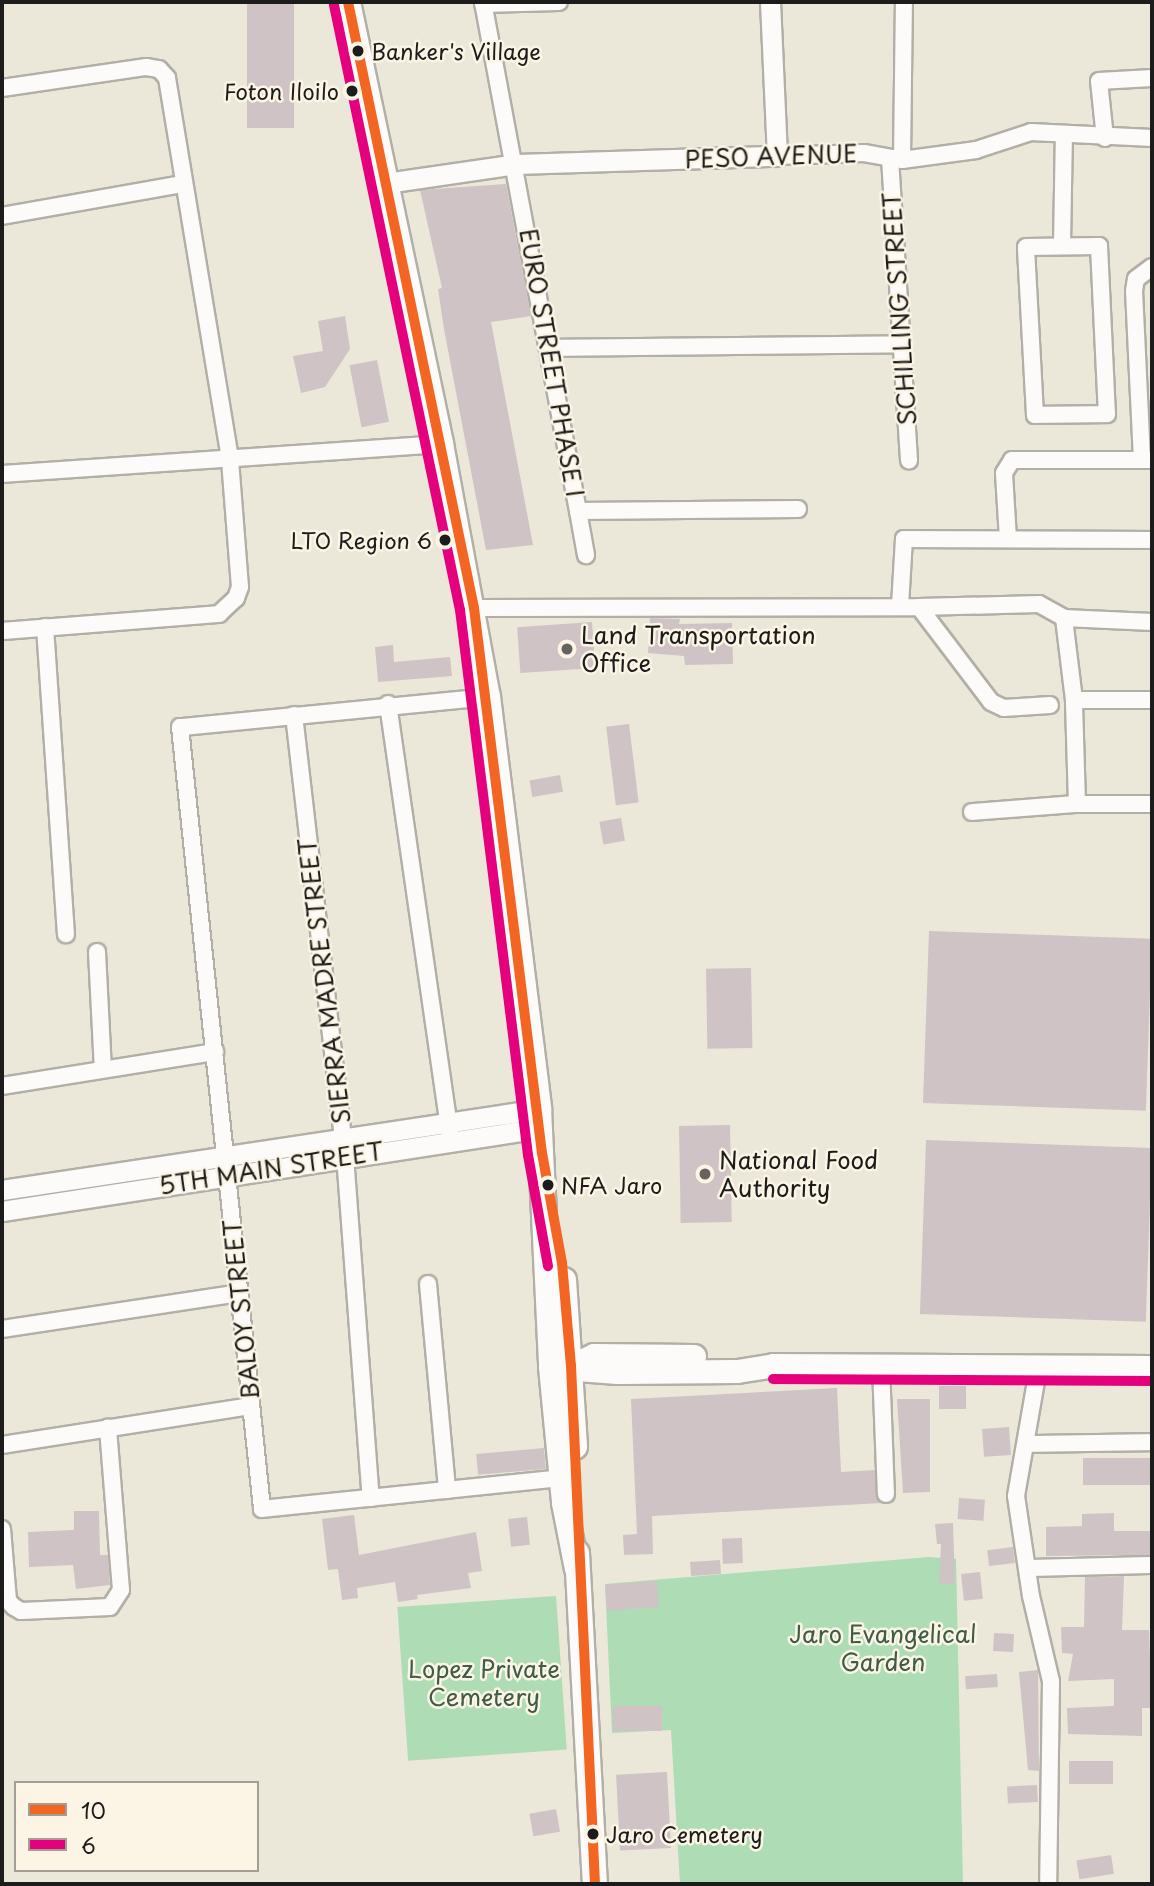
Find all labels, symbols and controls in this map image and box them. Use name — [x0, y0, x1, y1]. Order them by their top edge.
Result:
place label: Banker's Village — [371, 38, 542, 64]
marker: Banker's Village — [351, 44, 365, 58]
place label: Foton Iloilo — [225, 78, 339, 104]
marker: Foton Iloilo — [345, 84, 359, 98]
street label: PESO AVENUE — [684, 139, 858, 173]
street label: SCHILLING STREET — [876, 190, 922, 428]
street label: EURO STREET PHASE I — [514, 224, 590, 502]
place label: LTO Region 6 — [290, 527, 432, 553]
marker: LTO Region 6 — [438, 533, 452, 547]
place label: Land Transportation Office — [581, 621, 818, 677]
marker: Land Transportation Office — [559, 641, 575, 657]
street label: SIERRA MADRE STREET — [292, 834, 356, 1128]
street label: 5TH MAIN STREET — [156, 1136, 386, 1200]
place label: National Food Authority — [719, 1146, 880, 1202]
marker: National Food Authority — [697, 1166, 713, 1182]
place label: NFA Jaro — [561, 1172, 660, 1198]
marker: NFA Jaro — [541, 1178, 555, 1192]
street label: BALOY STREET — [217, 1217, 265, 1403]
park label: Jaro Evangelical Garden — [789, 1620, 977, 1676]
park label: Lopez Private Cemetery — [407, 1655, 561, 1711]
legend — [14, 1781, 259, 1872]
text: 10 — [81, 1794, 106, 1826]
place label: Jaro Cemetery — [606, 1821, 763, 1847]
marker: Jaro Cemetery — [586, 1827, 600, 1841]
text: 6 — [81, 1829, 96, 1861]

